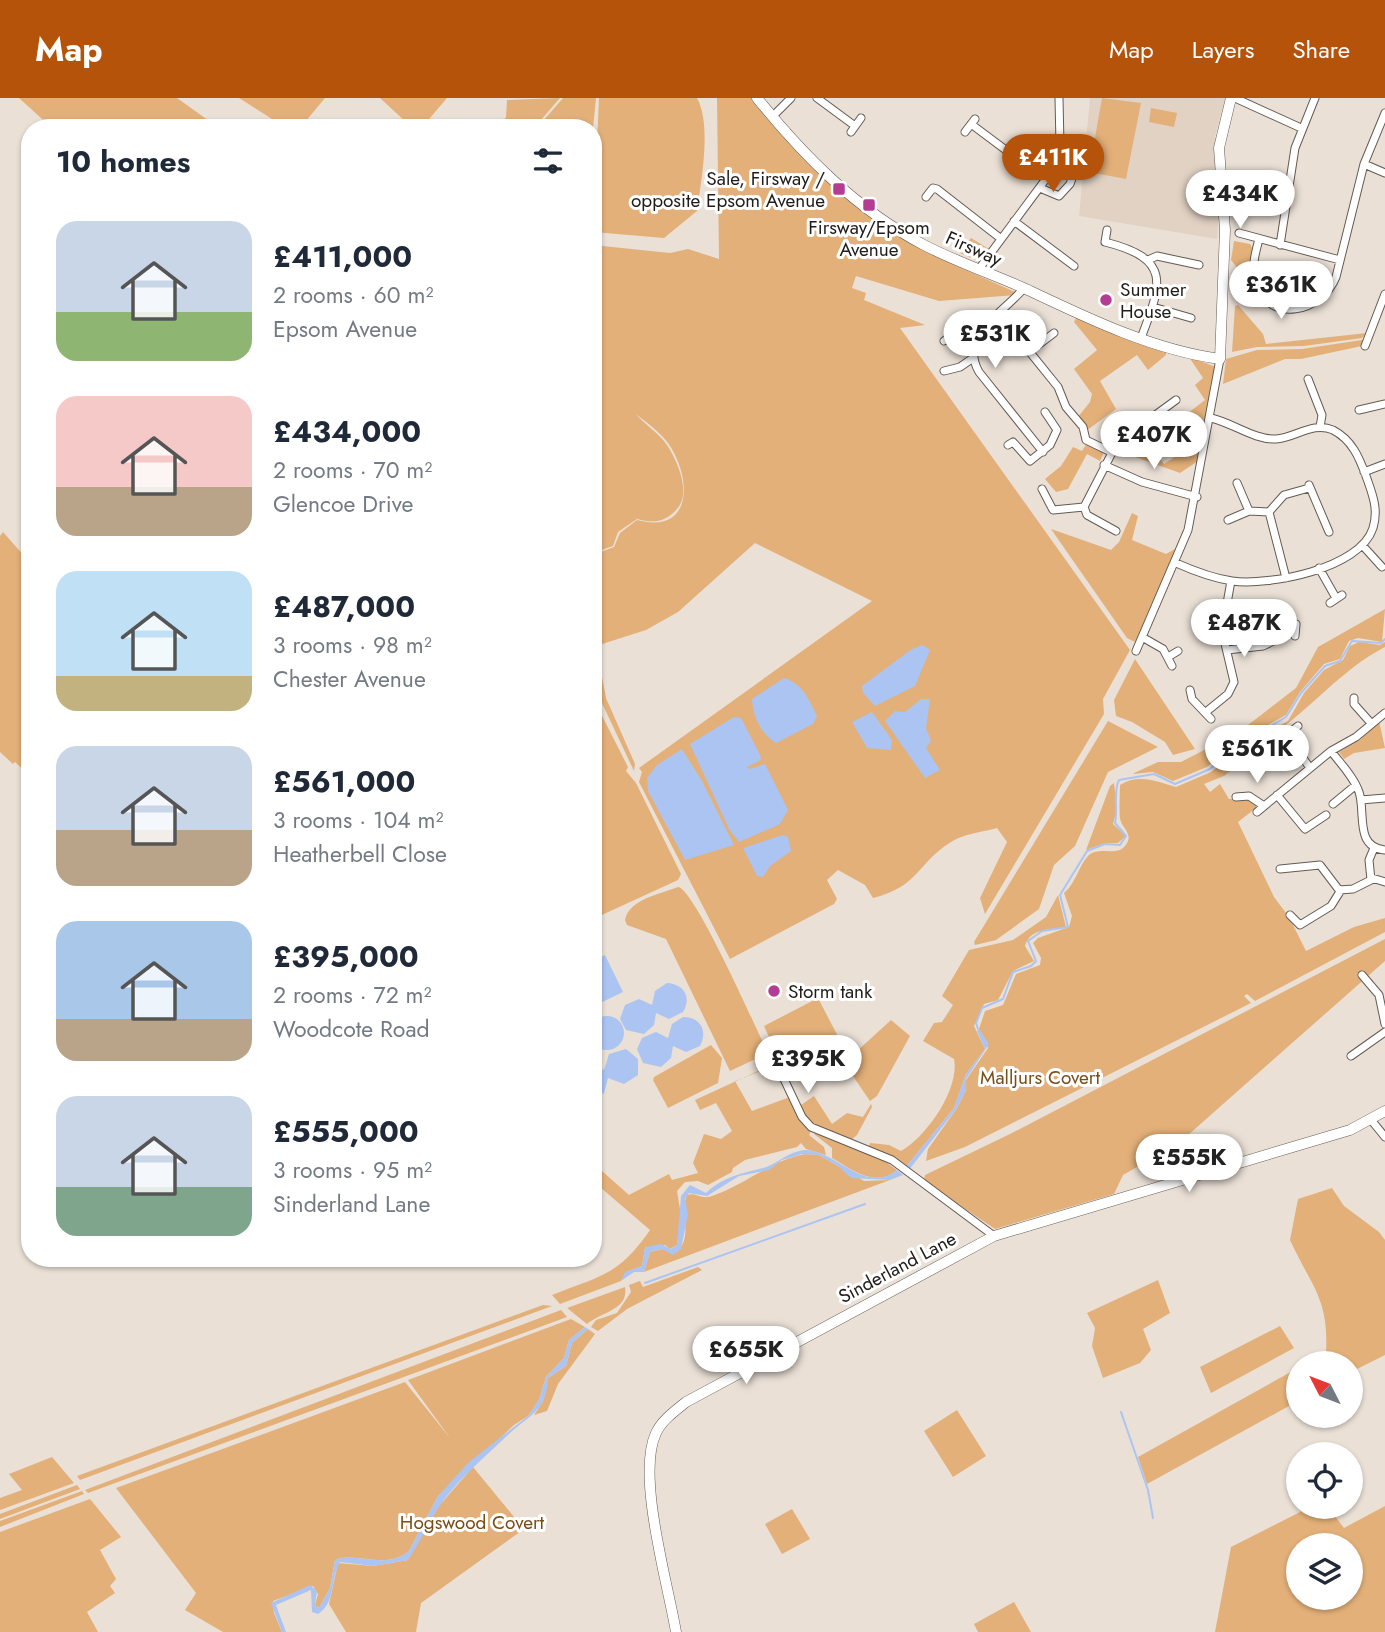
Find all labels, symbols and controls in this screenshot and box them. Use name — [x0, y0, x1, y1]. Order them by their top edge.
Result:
text: Map — [35, 26, 103, 73]
text: Map — [1109, 32, 1154, 67]
text: Layers — [1192, 32, 1254, 67]
text: Share — [1292, 32, 1350, 67]
pin: £411K — [1004, 134, 1102, 194]
text: 10 homes — [56, 140, 190, 183]
text: £411K — [1018, 140, 1088, 174]
icon: filters — [529, 142, 567, 180]
place label: Sale, Firsway / opposite Epsom Avenue — [631, 165, 825, 214]
pin: £434K — [1191, 170, 1289, 230]
text: £434K — [1202, 176, 1278, 210]
marker: Sale, Firsway / opposite Epsom Avenue — [831, 181, 847, 197]
marker: Firsway/Epsom Avenue — [861, 197, 877, 213]
place label: Firsway/Epsom Avenue — [808, 214, 930, 263]
street label: Firsway — [941, 224, 1007, 273]
text: £411,000 — [273, 235, 412, 278]
icon: home — [112, 249, 196, 333]
pin: £361K — [1232, 262, 1330, 321]
text: £361K — [1245, 267, 1317, 301]
place label: Summer House — [1120, 276, 1187, 325]
text: 2 rooms · 60 m² — [273, 278, 433, 312]
marker: Summer House — [1098, 292, 1114, 308]
pin: £531K — [946, 310, 1044, 370]
text: Epsom Avenue — [273, 312, 417, 346]
text: £531K — [960, 316, 1030, 350]
text: £434,000 — [273, 410, 421, 453]
pin: £407K — [1105, 412, 1203, 471]
text: £407K — [1116, 417, 1192, 451]
icon: home — [112, 424, 196, 508]
text: 2 rooms · 70 m² — [273, 453, 432, 487]
text: Glencoe Drive — [273, 487, 413, 521]
text: £487,000 — [273, 585, 415, 628]
icon: home — [112, 599, 196, 683]
pin: £487K — [1195, 600, 1293, 659]
text: £487K — [1207, 605, 1281, 639]
text: 3 rooms · 98 m² — [273, 628, 432, 662]
text: Chester Avenue — [273, 662, 426, 696]
pin: £561K — [1208, 726, 1306, 785]
text: £561K — [1221, 731, 1293, 765]
text: £561,000 — [273, 760, 415, 803]
icon: home — [112, 774, 196, 858]
text: 3 rooms · 104 m² — [273, 803, 443, 837]
text: Heatherbell Close — [273, 837, 447, 871]
text: £395,000 — [273, 935, 419, 978]
icon: home — [112, 949, 196, 1033]
text: 2 rooms · 72 m² — [273, 978, 432, 1012]
place label: Storm tank — [788, 978, 873, 1005]
marker: Storm tank — [766, 983, 782, 999]
text: Woodcote Road — [273, 1012, 430, 1046]
pin: £395K — [759, 1035, 857, 1095]
text: £395K — [771, 1041, 845, 1075]
park label: Malljurs Covert — [980, 1064, 1100, 1091]
text: £555,000 — [273, 1110, 419, 1153]
icon: home — [112, 1124, 196, 1208]
pin: £555K — [1140, 1134, 1238, 1194]
text: £555K — [1152, 1140, 1226, 1174]
text: 3 rooms · 95 m² — [273, 1153, 432, 1187]
text: Sinderland Lane — [273, 1187, 430, 1221]
street label: Sinderland Lane — [834, 1225, 961, 1310]
pin: £655K — [697, 1326, 795, 1386]
text: £655K — [708, 1332, 784, 1366]
north arrow — [1286, 1351, 1363, 1428]
map controls — [1286, 1351, 1363, 1610]
button: locate — [1286, 1442, 1363, 1519]
park label: Hogswood Covert — [400, 1509, 545, 1536]
button: layers — [1286, 1533, 1363, 1610]

